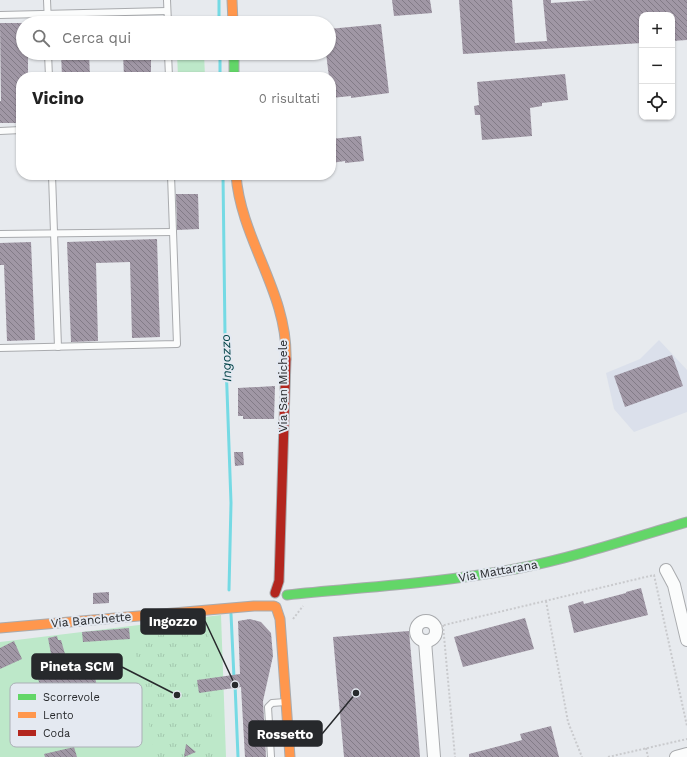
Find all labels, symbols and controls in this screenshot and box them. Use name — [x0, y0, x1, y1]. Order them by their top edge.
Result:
map controls — [639, 12, 675, 120]
button: + — [639, 12, 675, 48]
search box — [16, 16, 336, 60]
icon: search — [30, 27, 52, 49]
text: Cerca qui — [62, 29, 131, 47]
button: − — [639, 48, 675, 84]
button: locate — [639, 84, 675, 120]
text: Vicino — [32, 88, 84, 108]
text: 0 risultati — [259, 91, 320, 106]
water label: Ingozzo — [218, 334, 234, 382]
street label: Via San Michele — [276, 340, 290, 432]
street label: Via Mattarana — [457, 557, 539, 585]
callout: Ingozzo — [141, 609, 205, 634]
street label: Via Banchette — [50, 610, 132, 630]
text: Ingozzo — [149, 614, 197, 629]
callout: Pineta SCM — [32, 654, 122, 679]
text: Pineta SCM — [40, 659, 114, 674]
legend — [10, 683, 142, 747]
text: Scorrevole — [43, 691, 100, 704]
text: Lento — [43, 709, 74, 722]
callout: Rossetto — [249, 721, 322, 746]
text: Coda — [43, 727, 70, 740]
text: Rossetto — [257, 727, 314, 742]

